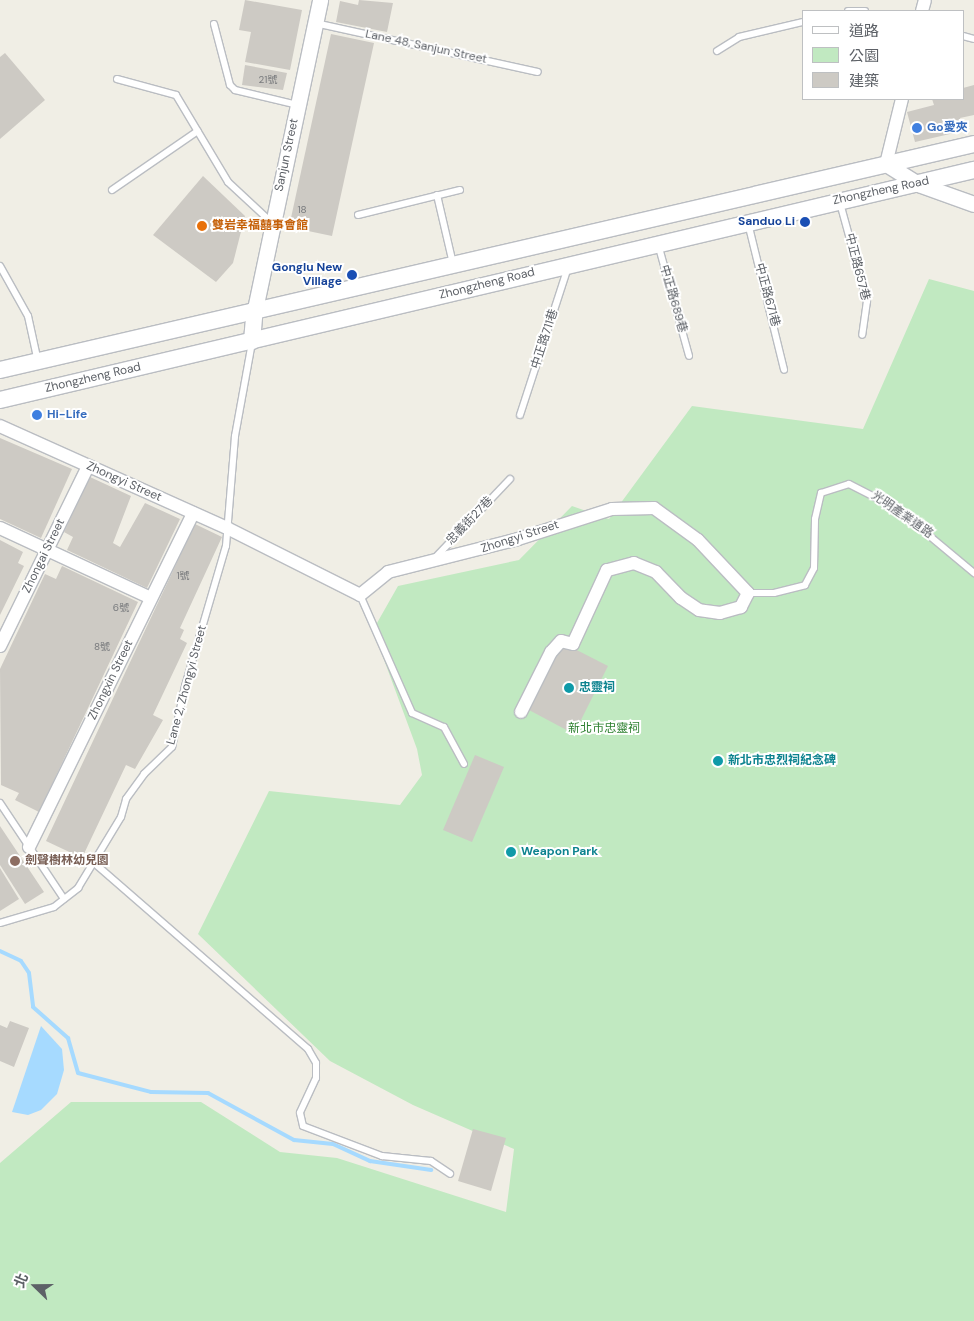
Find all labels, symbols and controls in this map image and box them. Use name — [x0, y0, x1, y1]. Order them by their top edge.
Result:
legend — [802, 10, 964, 100]
text: 道路 — [849, 21, 879, 41]
street label: Lane 48, Sanjun Street — [364, 27, 488, 67]
text: 公園 — [849, 46, 879, 66]
text: 建築 — [849, 71, 879, 91]
house number: 21號 — [259, 74, 277, 86]
street label: Sanjun Street — [272, 117, 302, 193]
place label: Go愛夾 — [927, 121, 968, 135]
marker: Go愛夾 — [911, 122, 923, 134]
street label: Zhongzheng Road — [832, 174, 930, 208]
house number: 18 — [297, 204, 307, 216]
place label: Sanduo Li — [738, 215, 795, 229]
marker: Sanduo Li — [799, 216, 811, 228]
place label: 雙岩幸福囍事會館 — [212, 219, 308, 233]
marker: 雙岩幸福囍事會館 — [196, 220, 208, 232]
street label: 中正路657巷 — [842, 232, 872, 302]
place label: Gonglu New Village — [272, 261, 342, 289]
street label: 中正路671巷 — [752, 262, 782, 328]
street label: 中正路689巷 — [656, 263, 690, 335]
street label: Zhongzheng Road — [438, 265, 536, 303]
marker: Gonglu New Village — [346, 269, 358, 281]
street label: 中正路711巷 — [529, 307, 561, 371]
street label: Zhongzheng Road — [44, 360, 142, 396]
place label: Hi-Life — [47, 408, 87, 422]
marker: Hi-Life — [31, 409, 43, 421]
street label: Zhongyi Street — [84, 459, 164, 505]
street label: 光明產業道路 — [868, 488, 936, 542]
street label: 忠義街27巷 — [444, 494, 496, 548]
street label: Zhongai Street — [20, 517, 68, 595]
street label: Zhongyi Street — [479, 518, 561, 556]
house number: 1號 — [176, 570, 190, 582]
house number: 6號 — [113, 602, 129, 614]
street label: Lane 2, Zhongyi Street — [164, 624, 210, 746]
street label: Zhongxin Street — [85, 638, 137, 722]
house number: 8號 — [94, 641, 110, 653]
place label: 忠靈祠 — [579, 681, 615, 695]
marker: 忠靈祠 — [563, 682, 575, 694]
park label: 新北市忠靈祠 — [568, 722, 640, 736]
place label: 新北市忠烈祠紀念碑 — [728, 754, 836, 768]
marker: 新北市忠烈祠紀念碑 — [712, 755, 724, 767]
place label: Weapon Park — [521, 845, 598, 859]
marker: Weapon Park — [505, 846, 517, 858]
place label: 劍聲樹林幼兒園 — [25, 854, 109, 868]
marker: 劍聲樹林幼兒園 — [9, 855, 21, 867]
north arrow — [10, 1261, 60, 1311]
text: 北 — [10, 1271, 32, 1290]

